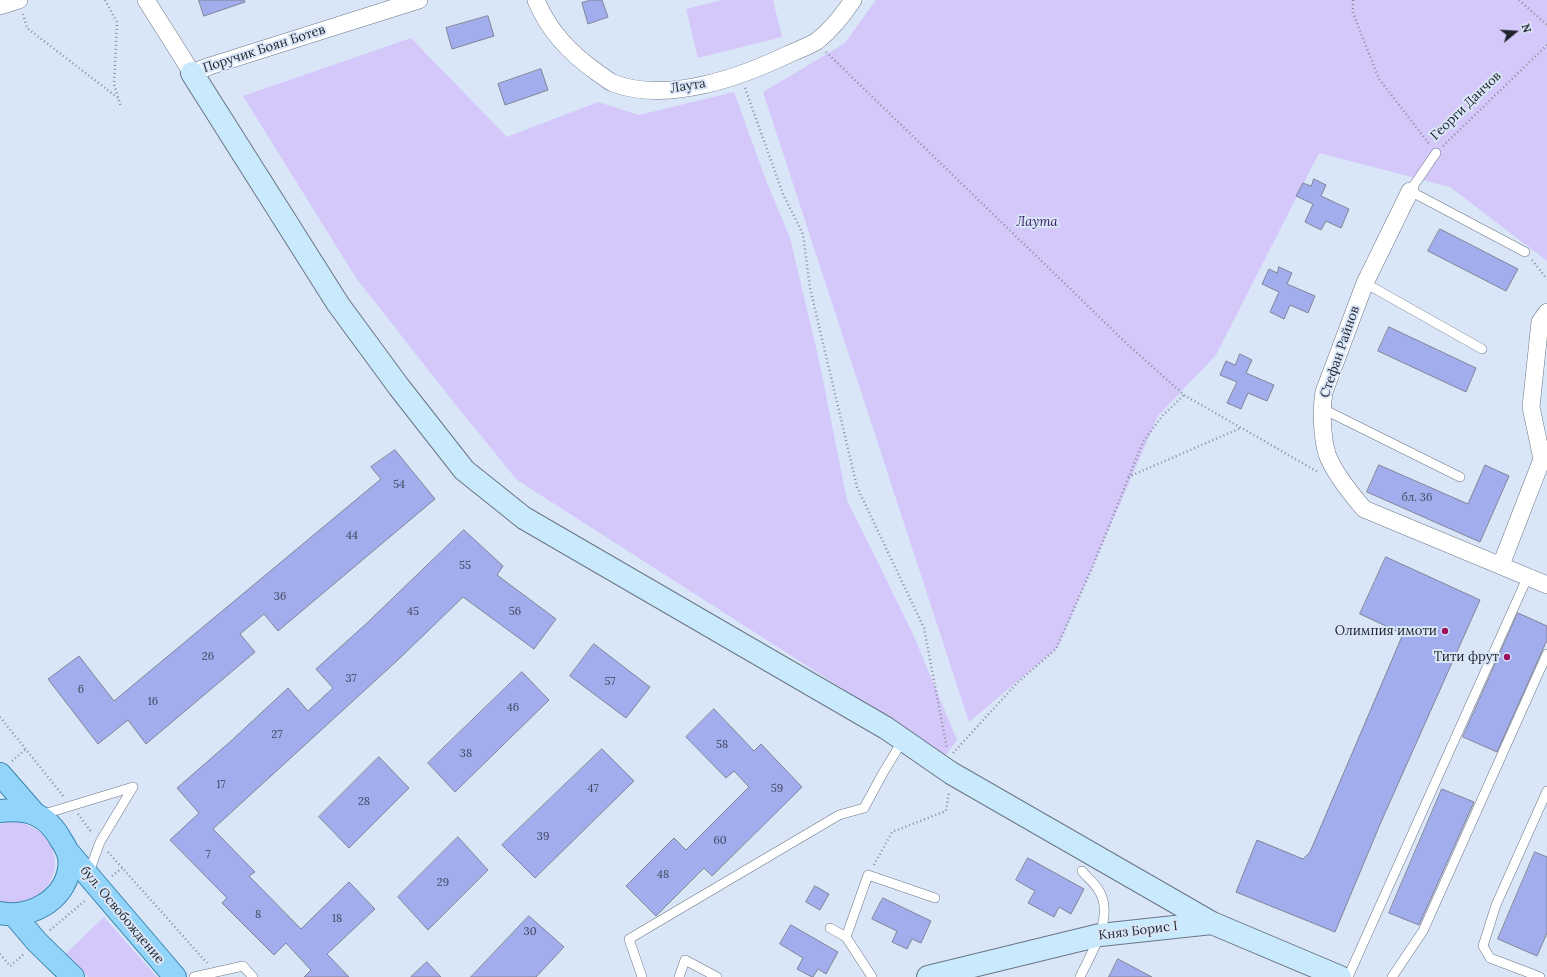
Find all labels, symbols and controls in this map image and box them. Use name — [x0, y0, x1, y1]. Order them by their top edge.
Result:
north arrow — [1495, 12, 1535, 52]
street label: Поручик Боян Ботев — [201, 22, 327, 76]
text: N — [1518, 22, 1534, 34]
street label: Георги Данчов — [1427, 68, 1505, 144]
street label: Лаута — [669, 76, 707, 96]
park label: Лаута — [1016, 214, 1058, 230]
street label: Стефан Райнов — [1317, 304, 1363, 400]
house number: 54 — [393, 478, 405, 492]
house number: бл. 36 — [1402, 491, 1432, 505]
house number: 44 — [346, 529, 358, 543]
house number: 55 — [459, 559, 471, 573]
house number: 36 — [274, 590, 286, 604]
house number: 45 — [407, 605, 419, 619]
house number: 56 — [509, 605, 521, 619]
place label: Олимпия имоти — [1335, 623, 1437, 639]
marker: Олимпия имоти — [1440, 626, 1450, 636]
place label: Тити фрут — [1434, 649, 1499, 665]
house number: 26 — [202, 650, 214, 664]
marker: Тити фрут — [1502, 652, 1512, 662]
house number: 37 — [346, 672, 356, 686]
house number: 57 — [604, 675, 616, 689]
house number: 6 — [78, 683, 84, 697]
house number: 16 — [148, 695, 158, 709]
house number: 46 — [507, 701, 519, 715]
house number: 27 — [272, 728, 282, 742]
house number: 58 — [716, 738, 728, 752]
house number: 38 — [460, 747, 472, 761]
house number: 17 — [216, 778, 226, 792]
house number: 47 — [587, 782, 599, 796]
house number: 59 — [771, 782, 783, 796]
house number: 28 — [358, 795, 370, 809]
house number: 39 — [537, 830, 549, 844]
house number: 60 — [713, 834, 727, 848]
house number: 7 — [205, 848, 211, 862]
street label: бул. Освобождение — [77, 863, 167, 967]
house number: 48 — [657, 868, 669, 882]
house number: 29 — [437, 876, 449, 890]
house number: 8 — [255, 908, 261, 922]
house number: 18 — [332, 912, 342, 926]
street label: Княз Борис I — [1097, 918, 1179, 944]
house number: 30 — [524, 925, 536, 939]

